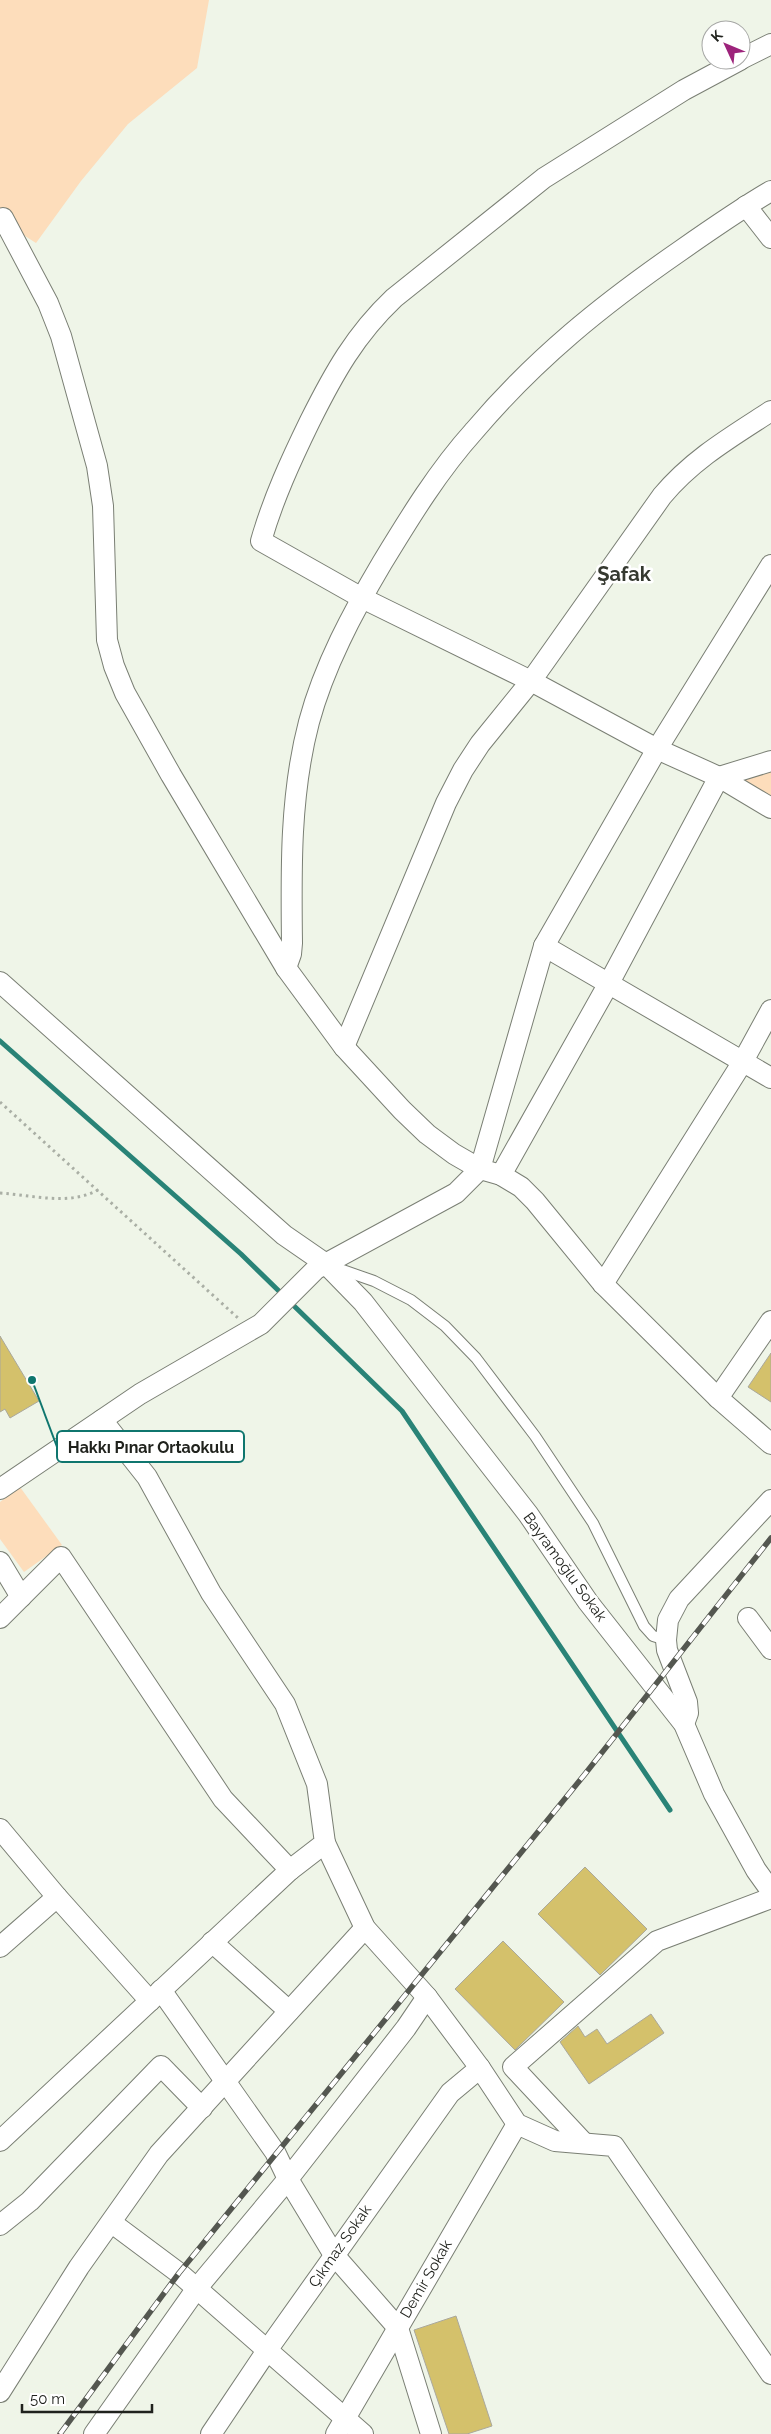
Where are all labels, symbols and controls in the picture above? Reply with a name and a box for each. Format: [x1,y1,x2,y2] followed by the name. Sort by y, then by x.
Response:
[701,20,751,70] north arrow
[708,27,726,45] text: K
[597,562,652,586] district label: Şafak
[57,1431,244,1462] callout: Hakkı Pınar Ortaokulu
[68,1438,234,1457] text: Hakkı Pınar Ortaokulu
[519,1509,611,1625] street label: Bayramoğlu Sokak
[305,2201,375,2291] street label: Çıkmaz Sokak
[396,2237,456,2321] street label: Demir Sokak
[22,2382,152,2414] scale bar
[30,2390,65,2408] text: 50 m

